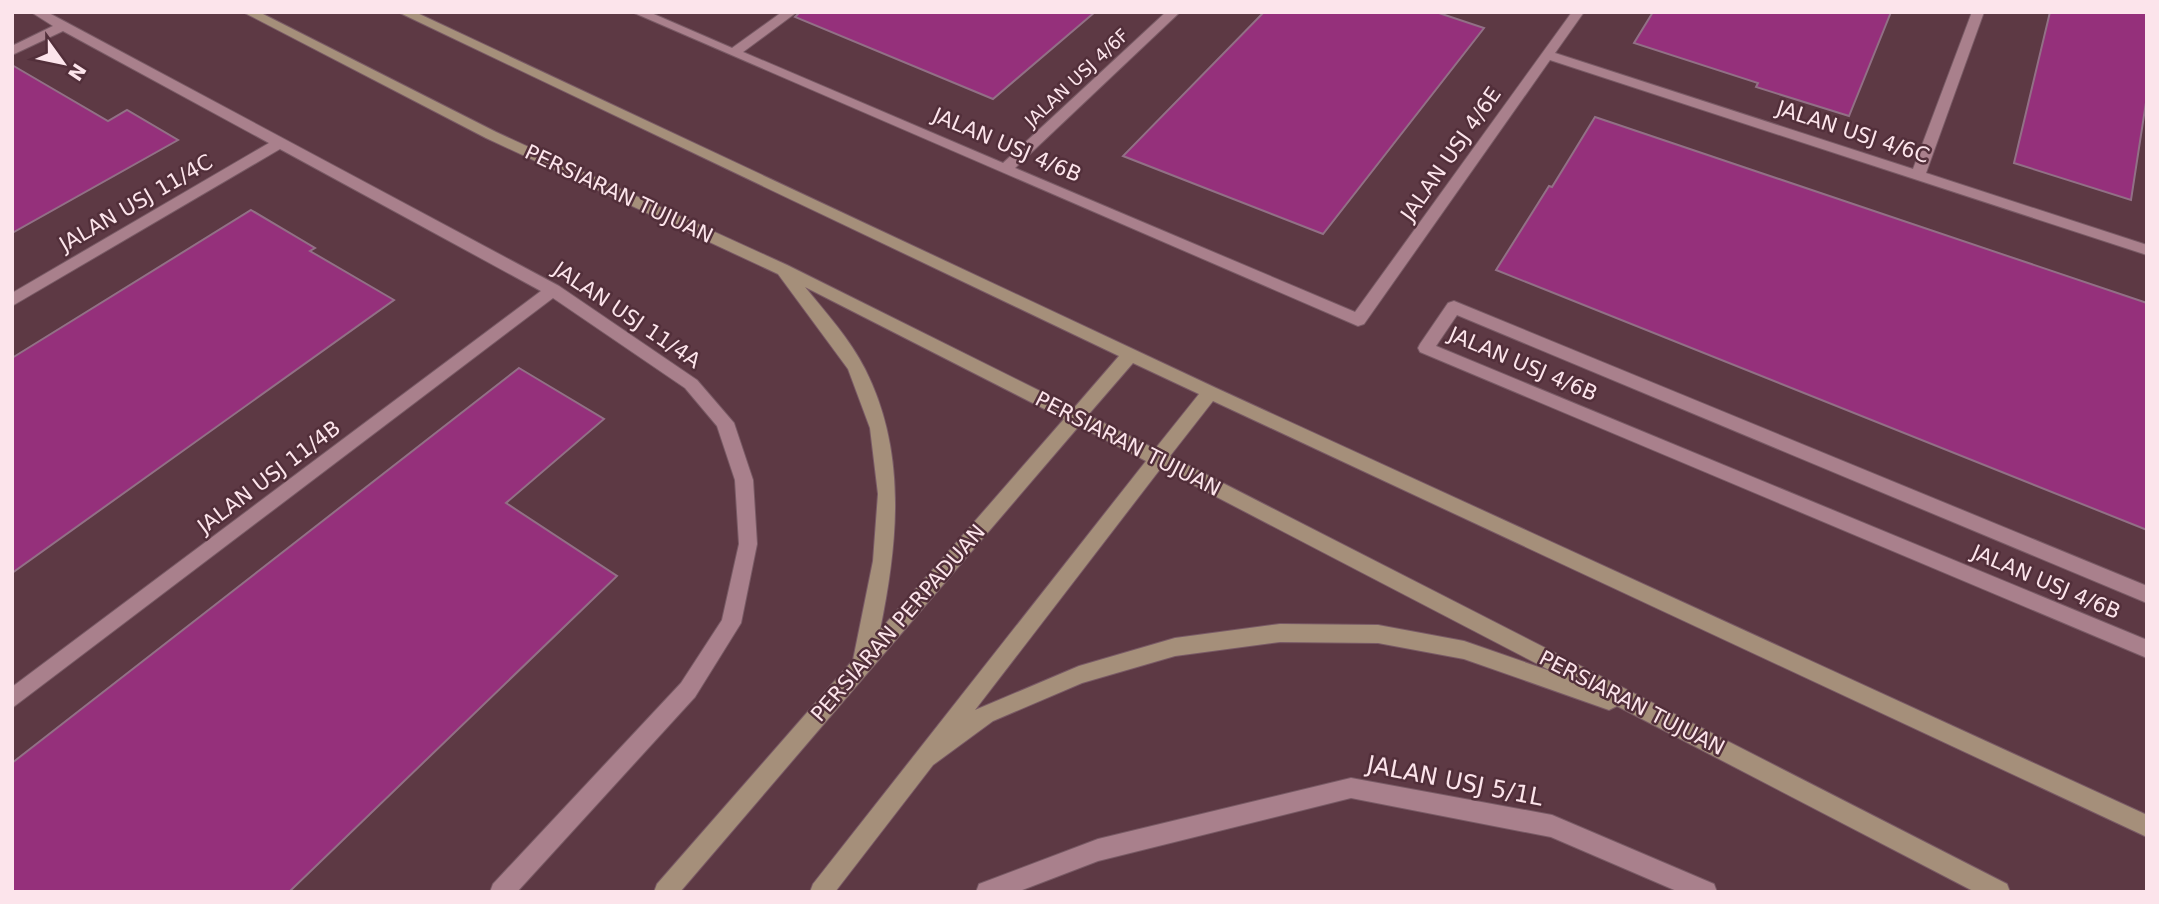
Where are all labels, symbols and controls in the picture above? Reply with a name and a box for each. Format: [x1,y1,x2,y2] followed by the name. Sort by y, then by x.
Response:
[1020,24,1133,132] street label: JALAN USJ 4/6F
[28,28,98,98] north arrow
[64,60,91,85] text: N
[1395,83,1506,227] street label: JALAN USJ 4/6E
[1772,95,1932,168] street label: JALAN USJ 4/6C
[927,102,1085,187] street label: JALAN USJ 4/6B
[521,140,717,248] street label: PERSIARAN TUJUAN
[54,149,217,258] street label: JALAN USJ 11/4C
[547,256,706,373] street label: JALAN USJ 11/4A
[1443,321,1601,406] street label: JALAN USJ 4/6B
[1031,387,1225,501] street label: PERSIARAN TUJUAN
[191,416,345,540] street label: JALAN USJ 11/4B
[806,520,990,726] street label: PERSIARAN PERPADUAN
[1966,539,2124,624] street label: JALAN USJ 4/6B
[1535,646,1729,760] street label: PERSIARAN TUJUAN
[1363,750,1546,812] street label: JALAN USJ 5/1L

